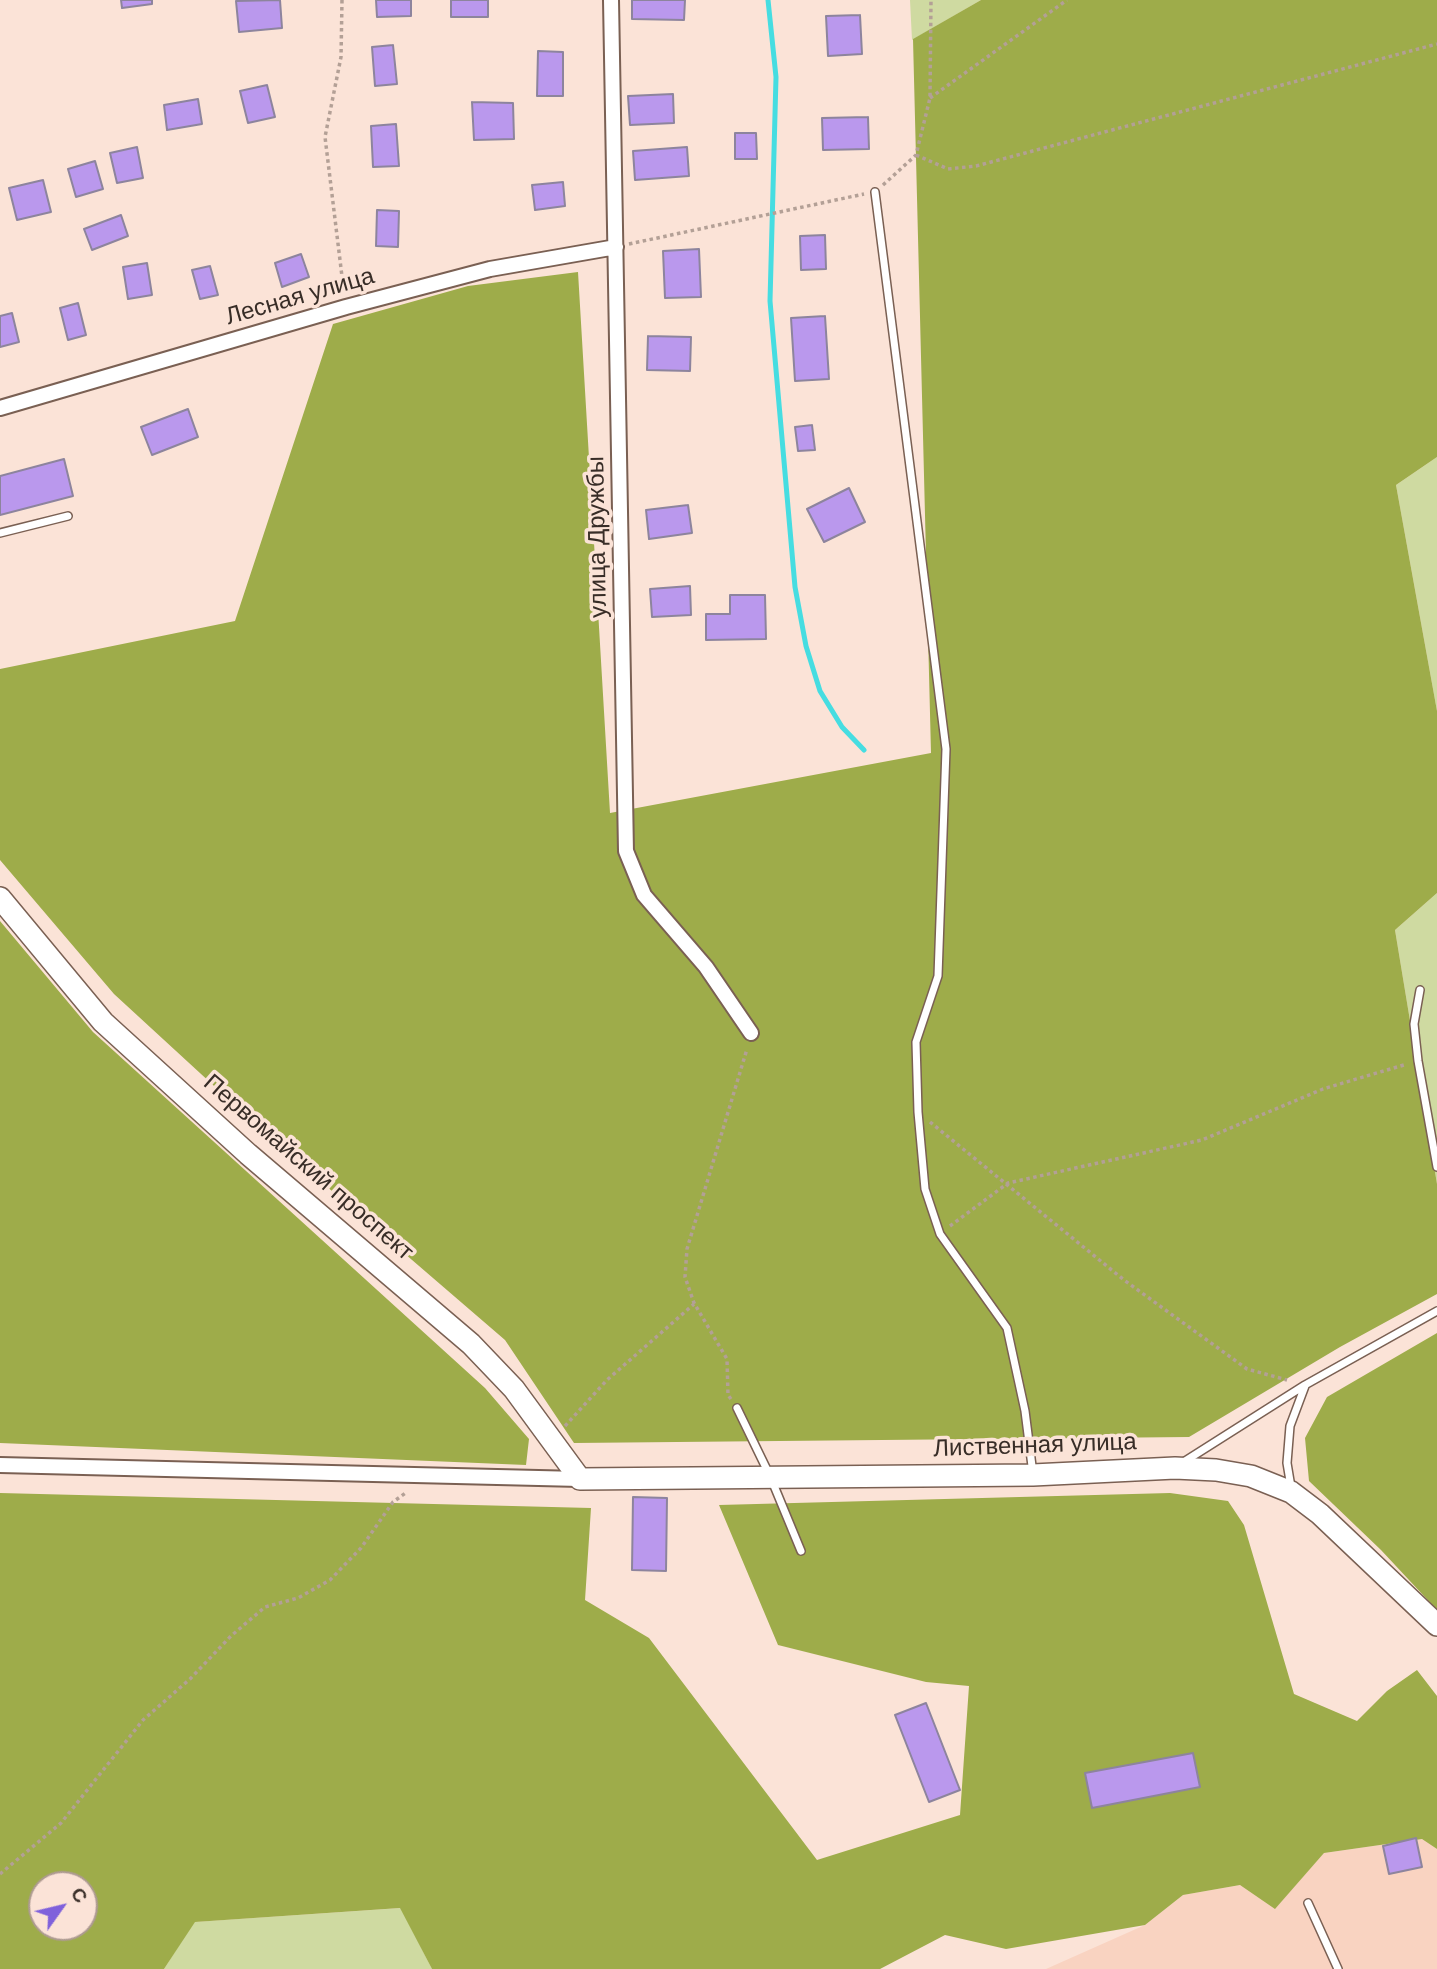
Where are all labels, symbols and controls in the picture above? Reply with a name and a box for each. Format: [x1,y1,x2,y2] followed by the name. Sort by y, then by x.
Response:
[222,262,378,332] street label: Лесная улица
[582,456,614,618] street label: улица Дружбы
[197,1069,419,1267] street label: Первомайский проспект
[933,1428,1137,1464] street label: Лиственная улица
[28,1871,98,1941] north arrow
[67,1884,92,1907] text: С

